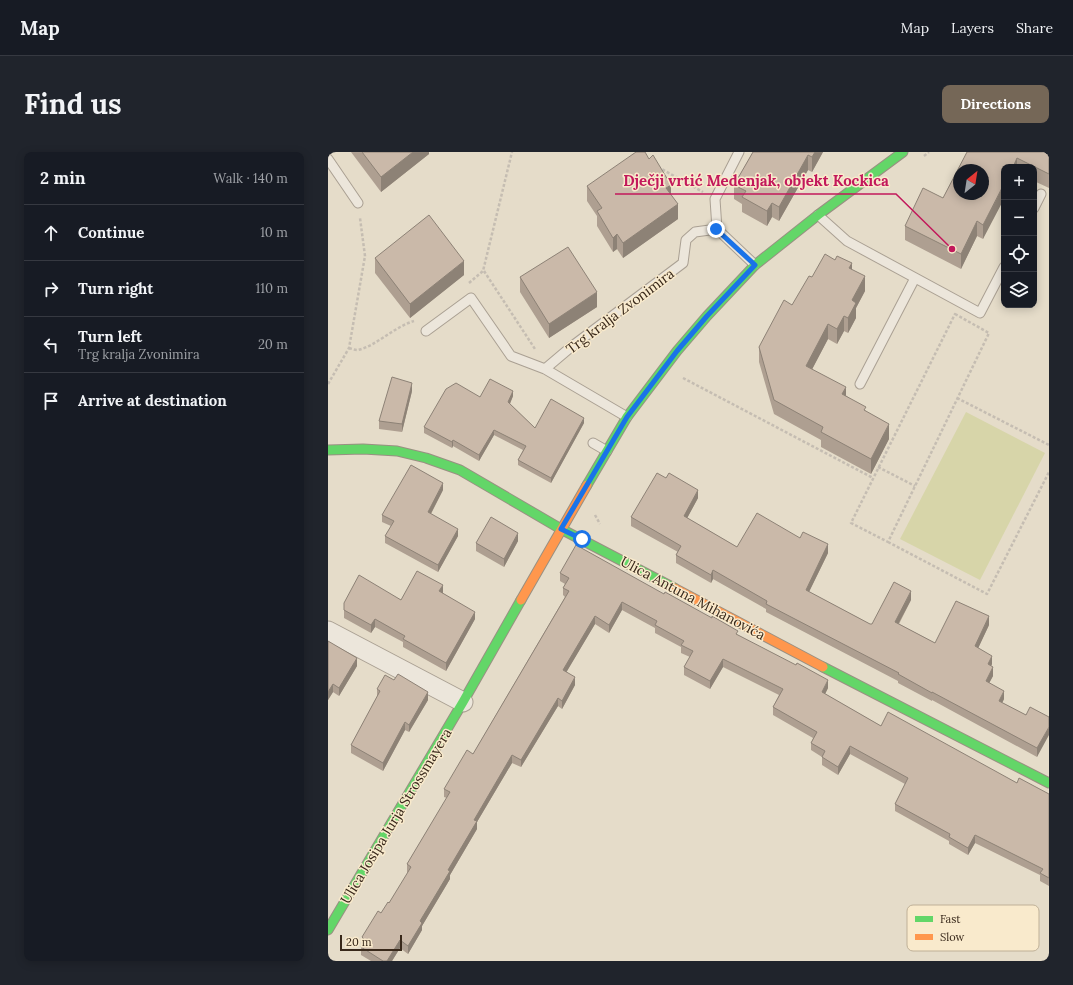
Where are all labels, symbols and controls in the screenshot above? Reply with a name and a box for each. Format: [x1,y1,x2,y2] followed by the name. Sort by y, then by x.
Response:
[20,16,60,40] text: Map
[901,19,929,37] text: Map
[951,19,994,37] text: Layers
[1016,19,1053,37] text: Share
[942,85,1049,123] button: Directions
[24,86,122,122] text: Find us
[953,164,989,200] north arrow
[1001,164,1037,308] map controls
[1001,164,1037,200] button: +
[40,167,86,189] text: 2 min
[615,167,896,194] callout: Dječji vrtić Medenjak, objekt Kockica
[213,170,288,187] text: Walk · 140 m
[623,171,889,190] text: Dječji vrtić Medenjak, objekt Kockica
[1001,200,1037,236] button: −
[707,220,725,238] route end
[40,222,62,244] icon: ahead
[78,223,144,242] text: Continue
[260,224,288,241] text: 10 m
[1001,236,1037,272] button: locate
[562,264,678,358] street label: Trg kralja Zvonimira
[1001,272,1037,308] button: layers
[40,278,62,300] icon: right
[78,279,154,298] text: Turn right
[255,280,288,297] text: 110 m
[78,327,142,346] text: Turn left
[40,334,62,356] icon: left
[258,336,288,353] text: 20 m
[78,346,200,363] text: Trg kralja Zvonimira
[40,390,62,412] icon: arrive
[78,391,227,410] text: Arrive at destination
[573,530,591,548] route start
[617,552,769,644] street label: Ulica Antuna Mihanovića
[336,725,456,907] street label: Ulica Josipa Jurja Strossmayera
[907,905,1039,951] legend
[940,912,961,926] text: Fast
[940,930,965,944] text: Slow
[340,933,402,952] scale bar
[346,935,371,949] text: 20 m

